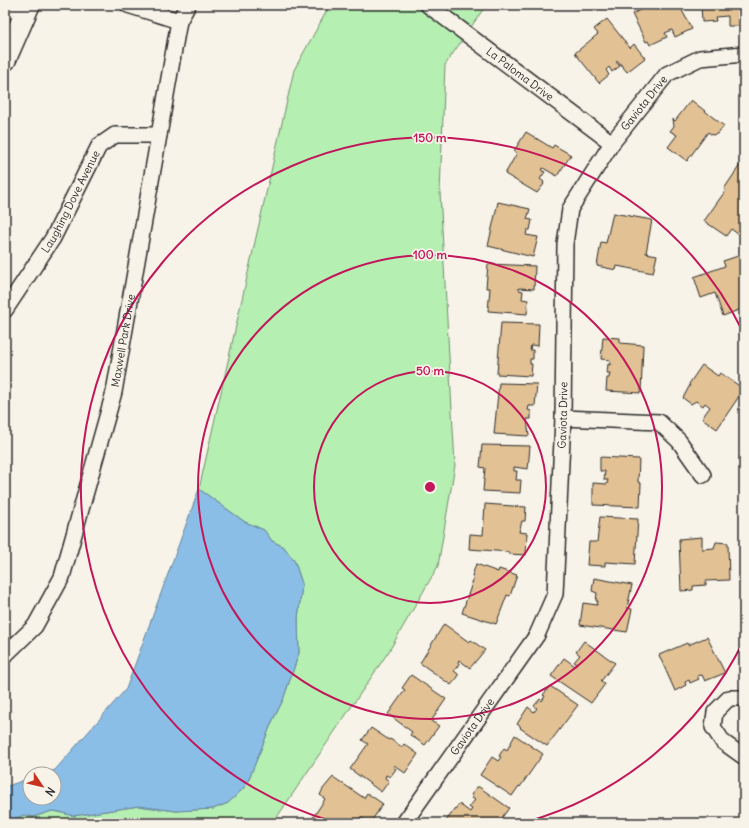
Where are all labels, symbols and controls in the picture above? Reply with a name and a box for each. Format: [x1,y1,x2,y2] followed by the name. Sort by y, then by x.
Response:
[484,44,557,104] street label: La Paloma Drive
[618,72,670,133] street label: Gaviota Drive
[414,130,447,145] text: 150 m
[38,148,103,255] street label: Laughing Dove Avenue
[413,247,447,262] text: 100 m
[108,293,138,388] street label: Maxwell Park Drive
[416,363,445,378] text: 50 m
[555,382,570,449] street label: Gaviota Drive
[423,480,437,494] centre of rings
[447,695,497,758] street label: Gaviota Drive
[22,766,62,806] north arrow
[42,785,58,799] text: N

